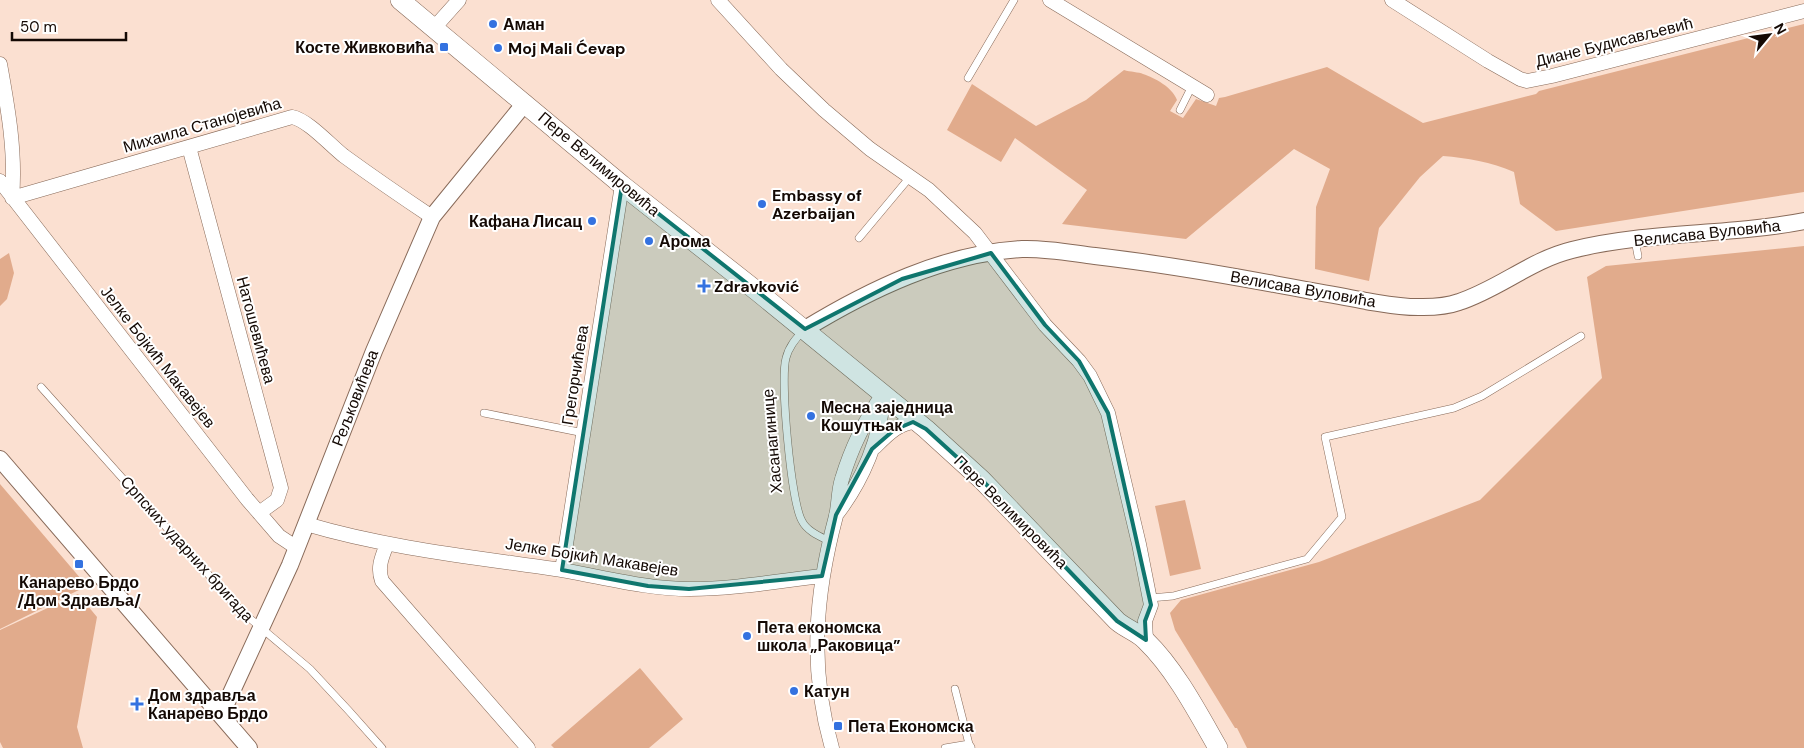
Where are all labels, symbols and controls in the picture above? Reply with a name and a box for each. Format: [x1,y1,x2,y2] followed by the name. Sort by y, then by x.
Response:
[12,10,126,42] scale bar
[1744,10,1794,60] north arrow
[1533,12,1695,72] street label: Диане Будисављевић
[503,14,545,35] place label: Аман
[20,17,57,37] text: 50 m
[487,18,499,30] marker: Аман
[1770,20,1791,38] text: N
[295,37,434,58] place label: Косте Живковића
[508,38,626,59] place label: Moj Mali Ćevap
[438,41,450,53] marker: Косте Живковића
[492,42,504,54] marker: Moj Mali Ćevap
[121,92,284,158] street label: Михаила Станојевића
[534,107,664,221] street label: Пере Велимировића
[772,185,862,224] place label: Embassy of Azerbaijan
[756,198,768,210] marker: Embassy of Azerbaijan
[469,211,582,232] place label: Кафана Лисац
[586,215,598,227] marker: Кафана Лисац
[1633,215,1782,251] street label: Велисава Вуловића
[659,231,711,252] place label: Арома
[643,235,655,247] marker: Арома
[1229,266,1378,312] street label: Велисава Вуловића
[232,274,280,386] street label: Натошевићева
[714,276,800,297] place label: Zdravković
[698,280,710,292] marker: Zdravković
[96,282,220,432] street label: Јелке Бојкић Макавејев
[557,323,593,426] street label: Грегорчићева
[327,347,383,449] street label: Рељковићева
[757,388,787,494] street label: Хасанагинице
[821,397,953,436] place label: Месна заједница Кошутњак
[805,410,817,422] marker: Месна заједница Кошутњак
[950,451,1072,573] street label: Пере Велимировића
[116,472,258,627] street label: Српских ударних бригада
[504,533,680,581] street label: Јелке Бојкић Макавејев
[73,558,85,570] marker: Канарево Брдо /Дом Здравља/
[17,572,141,611] place label: Канарево Брдо /Дом Здравља/
[757,617,900,656] place label: Пета економска школа „Раковица”
[741,630,753,642] marker: Пета економска школа „Раковица”
[804,681,850,702] place label: Катун
[148,685,268,724] place label: Дом здравља Канарево Брдо
[788,685,800,697] marker: Катун
[130,697,144,711] marker: Дом здравља Канарево Брдо
[848,716,974,737] place label: Пета Економска
[832,720,844,732] marker: Пета Економска

